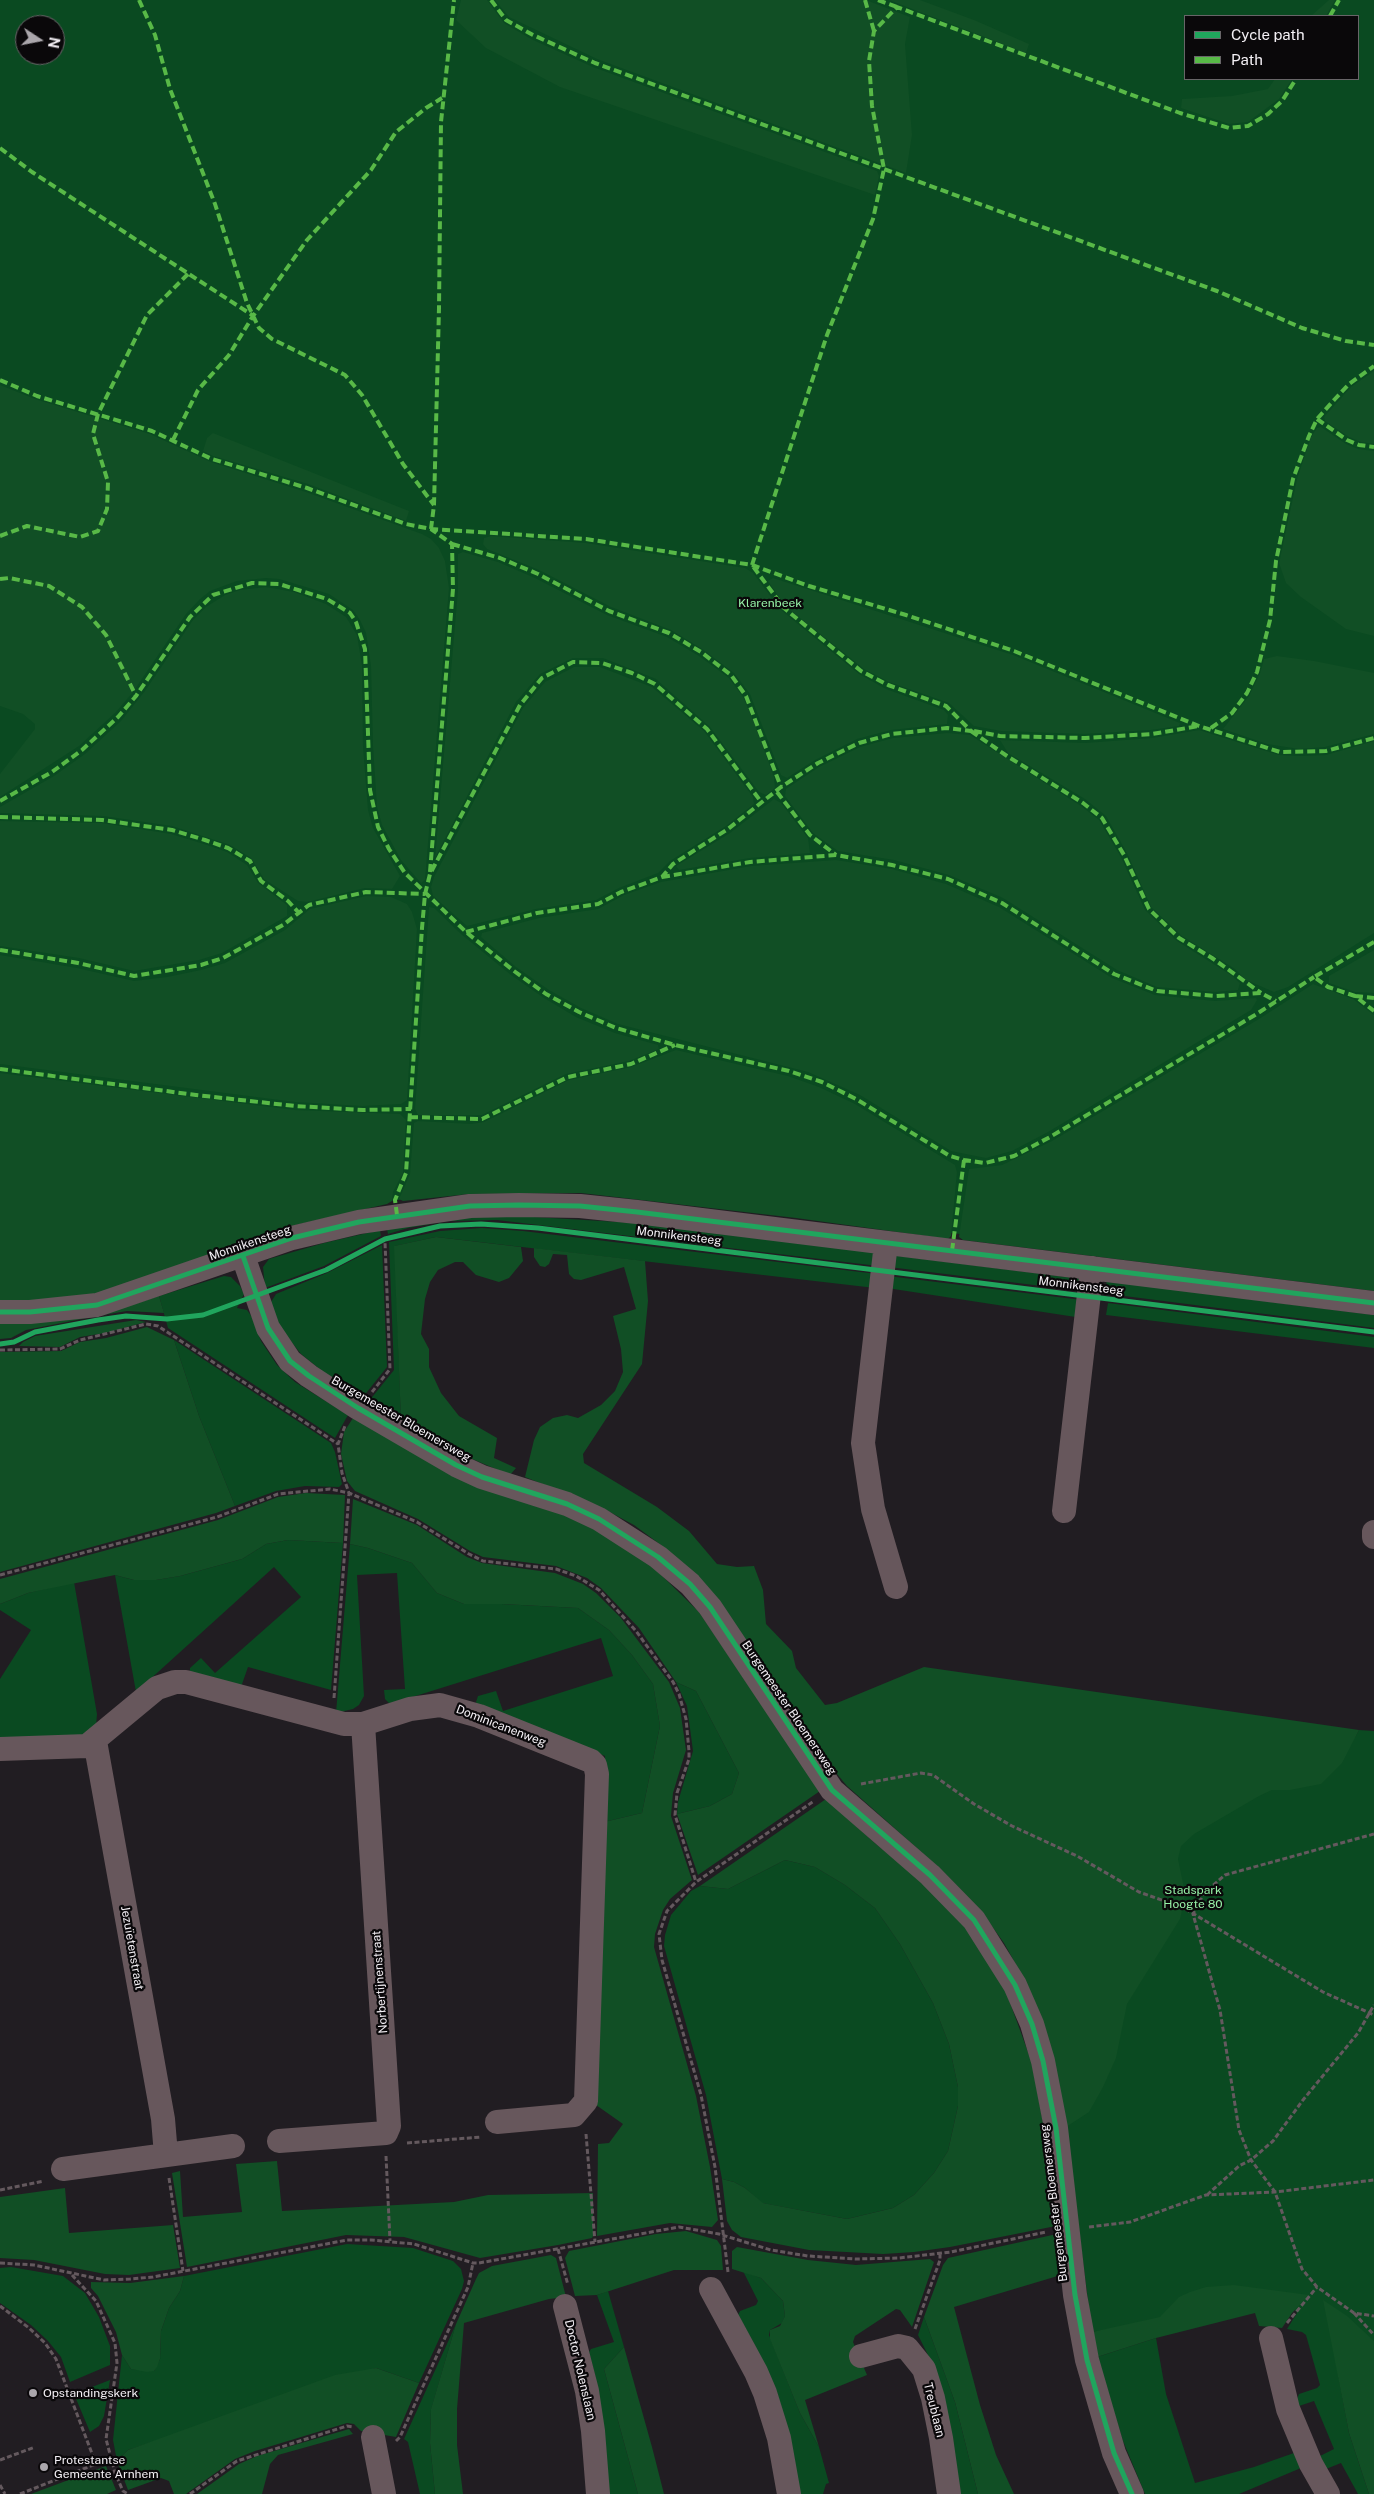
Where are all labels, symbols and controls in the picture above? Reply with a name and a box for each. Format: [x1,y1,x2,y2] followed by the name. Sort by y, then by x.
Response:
[15,15,65,65] north arrow
[1184,15,1359,80] legend
[1231,26,1305,43] text: Cycle path
[45,36,63,50] text: N
[1231,51,1263,68] text: Path
[738,596,802,610] park label: Klarenbeek
[207,1222,293,1264] street label: Monnikensteeg
[636,1224,722,1248] street label: Monnikensteeg
[1038,1274,1124,1298] street label: Monnikensteeg
[329,1373,473,1465] street label: Burgemeester Bloemersweg
[739,1638,839,1778] street label: Burgemeester Bloemersweg
[454,1702,548,1750] street label: Dominicanenweg
[1163,1883,1223,1911] park label: Stadspark Hoogte 80
[118,1905,146,1991] street label: Jezuïetenstraat
[369,1930,391,2034] street label: Norbertijnenstraat
[1037,2123,1071,2283] street label: Burgemeester Bloemersweg
[561,2318,599,2422] street label: Doctor Nolenslaan
[920,2381,948,2439] street label: Treublaan
[43,2386,138,2400] place label: Opstandingskerk
[27,2387,39,2399] marker: Opstandingskerk
[54,2453,159,2481] place label: Protestantse Gemeente Arnhem
[38,2461,50,2473] marker: Protestantse Gemeente Arnhem

